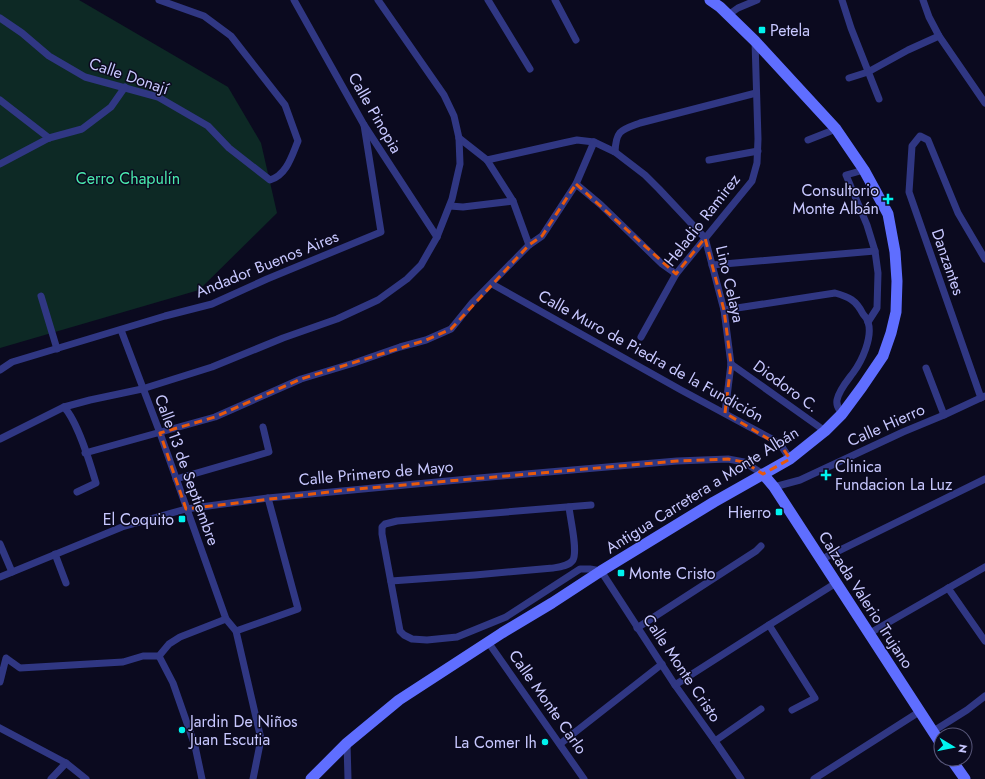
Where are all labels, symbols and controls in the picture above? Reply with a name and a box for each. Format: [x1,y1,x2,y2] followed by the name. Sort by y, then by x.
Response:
[770,19,810,42] place label: Petela
[757,25,767,35] marker: Petela
[86,52,173,101] street label: Calle Donají
[343,68,407,158] street label: Calle Pinopia
[76,167,180,190] park label: Cerro Chapulín
[659,168,746,271] street label: Heladio Ramirez
[793,179,879,220] place label: Consultorio Monte Albán
[882,193,894,205] marker: Consultorio Monte Albán
[192,225,342,303] street label: Andador Buenos Aires
[926,226,970,298] street label: Danzantes
[710,243,750,325] street label: Lino Celaya
[534,284,768,428] street label: Calle Muro de Piedra de la Fundición
[749,354,823,418] street label: Diodoro C.
[149,391,225,549] street label: Calle 13 de Septiembre
[844,398,929,452] street label: Calle Hierro
[601,421,803,559] street label: Antigua Carretera a Monte Albán
[298,455,454,491] street label: Calle Primero de Mayo
[835,455,953,496] place label: Clinica Fundacion La Luz
[820,469,832,481] marker: Clinica Fundacion La Luz
[728,501,771,524] place label: Hierro
[774,507,784,517] marker: Hierro
[103,508,174,531] place label: El Coquito
[177,514,187,524] marker: El Coquito
[813,527,919,673] street label: Calzada Valerio Trujano
[629,562,716,585] place label: Monte Cristo
[616,568,626,578] marker: Monte Cristo
[637,609,727,727] street label: Calle Monte Cristo
[503,645,593,759] street label: Calle Monte Carlo
[188,710,298,751] place label: Jardin De Niños Juan Escutia
[177,725,187,735] marker: Jardin De Niños Juan Escutia
[933,727,973,767] north arrow
[454,731,537,754] place label: La Comer Ih
[540,737,550,747] marker: La Comer Ih
[954,743,971,754] text: N

